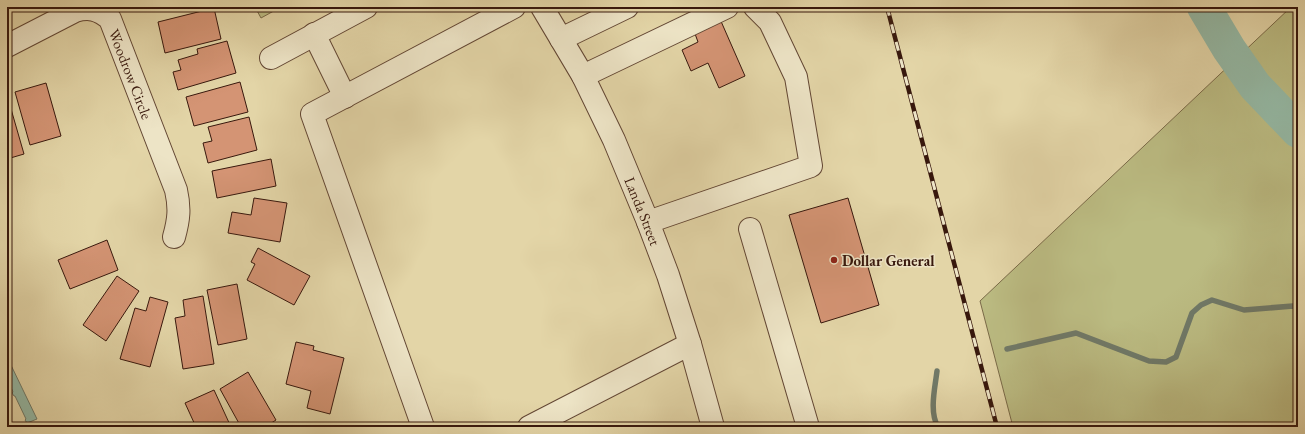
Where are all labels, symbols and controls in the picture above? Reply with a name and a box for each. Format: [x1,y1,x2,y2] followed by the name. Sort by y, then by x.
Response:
[105,26,157,122] street label: Woodrow Circle
[621,174,665,248] street label: Landa Street
[842,251,935,270] place label: Dollar General
[829,255,839,265] marker: Dollar General

